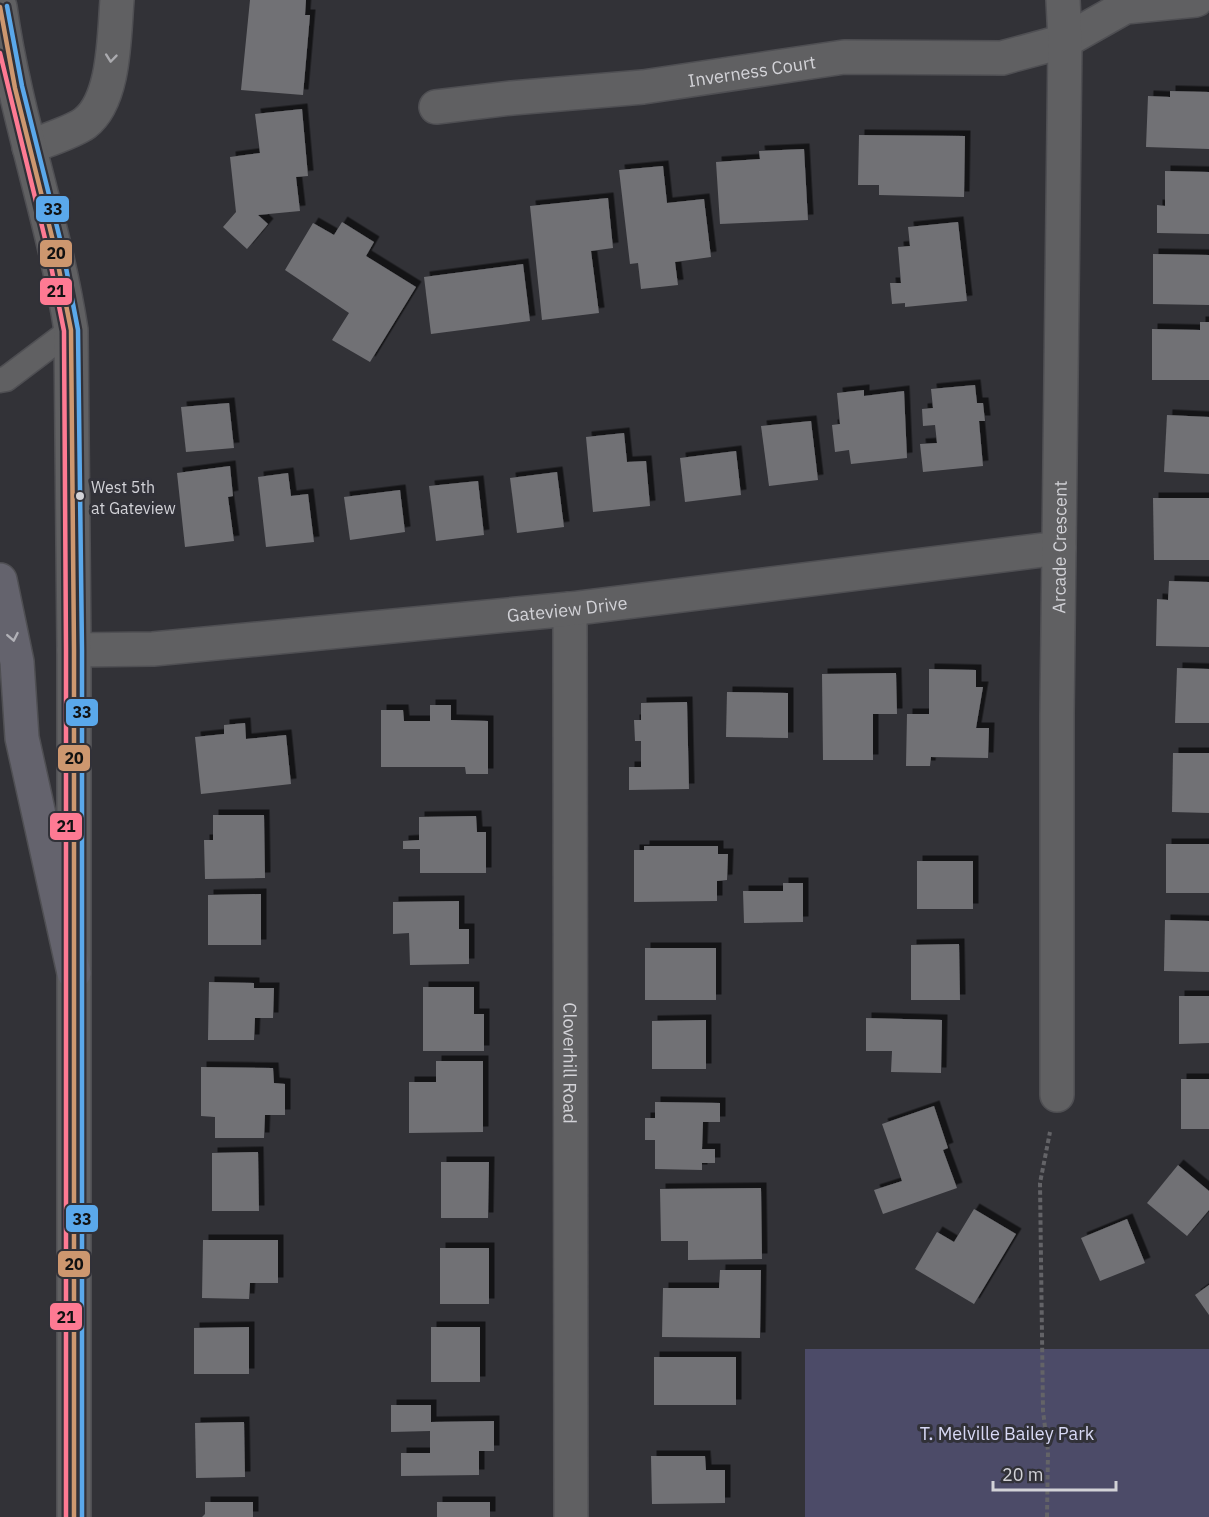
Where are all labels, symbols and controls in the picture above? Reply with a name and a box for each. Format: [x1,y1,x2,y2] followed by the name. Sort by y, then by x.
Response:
[686,50,817,92] street label: Inverness Court
[105,54,118,63] one-way arrow
[35,195,70,223] line badge: 33
[43,199,63,219] text: 33
[39,239,73,268] line badge: 20
[46,243,66,263] text: 20
[39,277,73,306] line badge: 21
[46,281,66,301] text: 21
[91,477,176,518] place label: West 5th at Gateview
[1047,480,1071,614] street label: Arcade Crescent
[74,490,86,502] marker: West 5th at Gateview
[506,590,629,627] street label: Gateview Drive
[6,632,18,641] one-way arrow
[65,698,99,727] line badge: 33
[72,702,92,722] text: 33
[57,744,91,772] line badge: 20
[64,748,84,768] text: 20
[49,812,83,841] line badge: 21
[56,816,76,836] text: 21
[559,1002,582,1124] street label: Cloverhill Road
[65,1204,99,1233] line badge: 33
[72,1209,92,1229] text: 33
[57,1250,91,1278] line badge: 20
[64,1254,84,1274] text: 20
[49,1302,83,1331] line badge: 21
[56,1307,76,1327] text: 21
[920,1422,1095,1445] park label: T. Melville Bailey Park
[993,1454,1116,1492] scale bar
[1002,1463,1044,1486] text: 20 m

